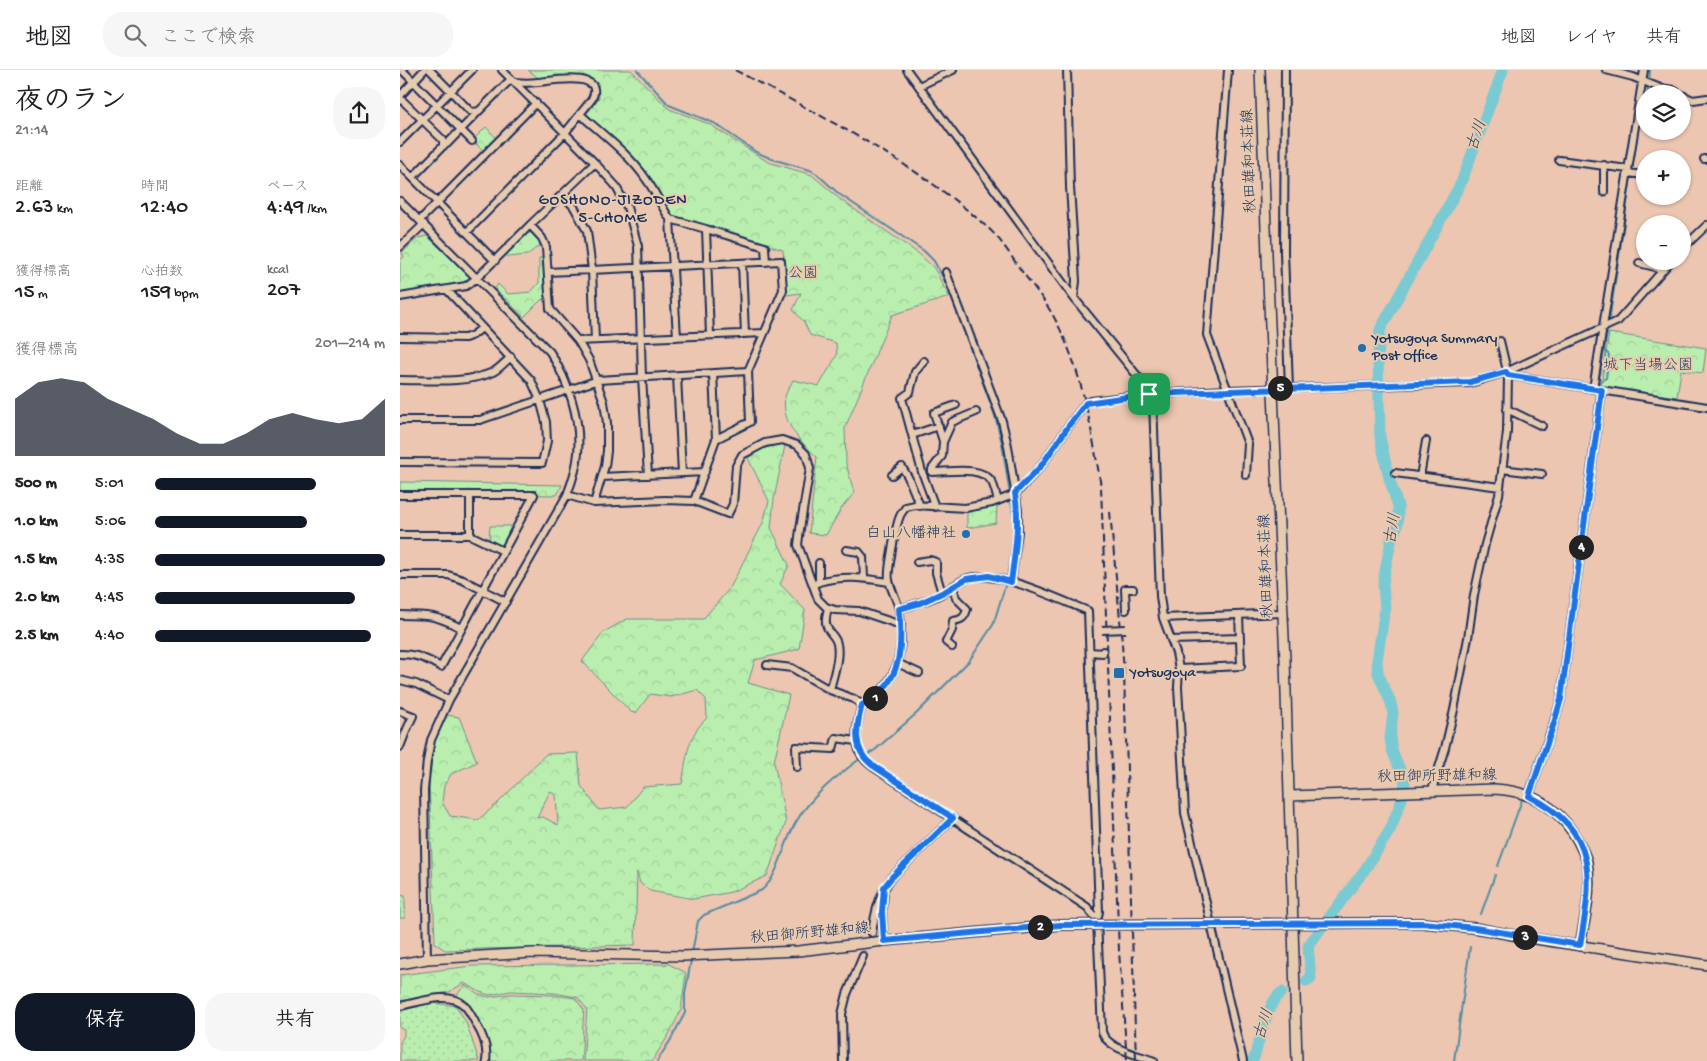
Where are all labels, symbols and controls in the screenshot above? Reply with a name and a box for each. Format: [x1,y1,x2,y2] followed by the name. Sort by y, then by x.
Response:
[103,12,453,57] search box
[121,21,149,49] icon: search
[25,25,73,54] text: 地図
[161,27,256,50] text: ここで検索
[1501,28,1537,49] text: 地図
[1565,28,1618,49] text: レイヤ
[1646,28,1682,49] text: 共有
[1636,85,1691,270] map controls
[1636,85,1691,140] button: layers
[15,86,127,119] text: 夜のラン
[333,87,385,139] button: share
[1238,108,1261,214] street label: 秋田雄和本荘線
[1463,117,1492,154] water label: 古川
[15,122,48,141] text: 21:14
[1636,150,1691,205] button: +
[15,179,43,196] text: 距離
[141,179,169,196] text: 時間
[267,179,308,196] text: ペース
[538,192,688,229] district label: GOSHONO-JIZODEN 5-CHOME
[15,196,53,221] text: 2.63
[141,196,188,221] text: 12:40
[267,196,304,221] text: 4:49
[53,201,73,218] text: km
[304,201,327,218] text: /km
[1636,215,1691,270] button: −
[267,262,289,279] text: kcal
[15,264,71,281] text: 獲得標高
[141,264,183,281] text: 心拍数
[788,265,818,283] park label: 公園
[267,279,300,304] text: 207
[15,281,35,306] text: 15
[141,281,171,306] text: 159
[35,286,48,303] text: m
[171,286,199,303] text: bpm
[1370,330,1498,365] place label: Yotsugoya Summary Post Office
[315,335,385,354] text: 201–214 m
[15,342,79,361] text: 獲得標高
[1356,342,1368,354] marker: Yotsugoya Summary Post Office
[1603,357,1693,375] park label: 城下当場公園
[1128,373,1170,415] pin
[1268,376,1292,400] pin: 5
[1135,380,1163,408] icon: arrive
[1277,380,1284,397] text: 5
[15,475,57,494] text: 500 m
[95,475,124,494] text: 5:01
[1381,511,1406,546] water label: 古川
[15,513,58,532] text: 1.0 km
[95,513,126,532] text: 5:06
[1255,513,1278,619] street label: 秋田雄和本荘線
[866,524,956,543] place label: 白山八幡神社
[960,528,972,540] marker: 白山八幡神社
[1568,534,1594,560] pin: 4
[1578,539,1585,556] text: 4
[15,551,57,570] text: 1.5 km
[95,551,124,570] text: 4:35
[15,589,59,608] text: 2.0 km
[95,589,124,608] text: 4:45
[15,627,59,646] text: 2.5 km
[95,627,124,646] text: 4:40
[1128,664,1196,682] place label: Yotsugoya
[1112,666,1126,680] marker: Yotsugoya
[862,686,888,710] pin: 1
[873,690,878,707] text: 1
[1377,766,1497,787] street label: 秋田御所野雄和線
[1028,914,1052,940] pin: 2
[749,919,871,948] street label: 秋田御所野雄和線
[1037,919,1044,936] text: 2
[1512,924,1538,950] pin: 3
[1522,929,1529,946] text: 3
[15,993,195,1051] button: 保存
[205,993,385,1051] button: 共有
[1250,1006,1279,1043] water label: 古川

